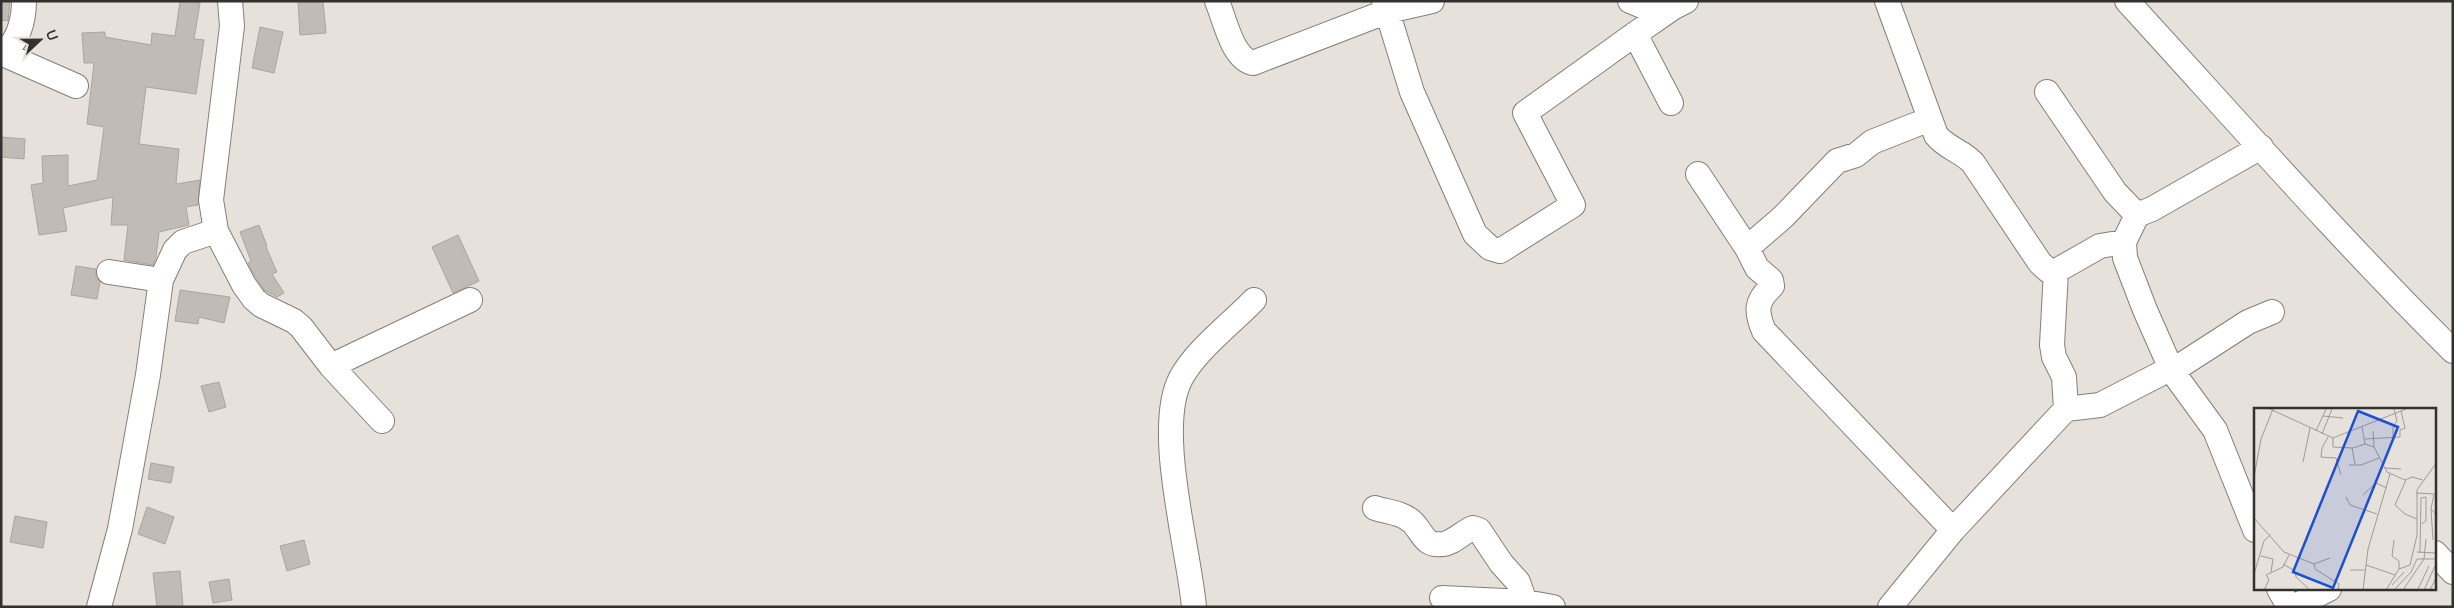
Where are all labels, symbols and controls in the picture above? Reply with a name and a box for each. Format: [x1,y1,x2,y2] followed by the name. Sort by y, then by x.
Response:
[15,15,65,65] north arrow
[41,27,62,44] text: U
[2254,408,2436,590] inset map

